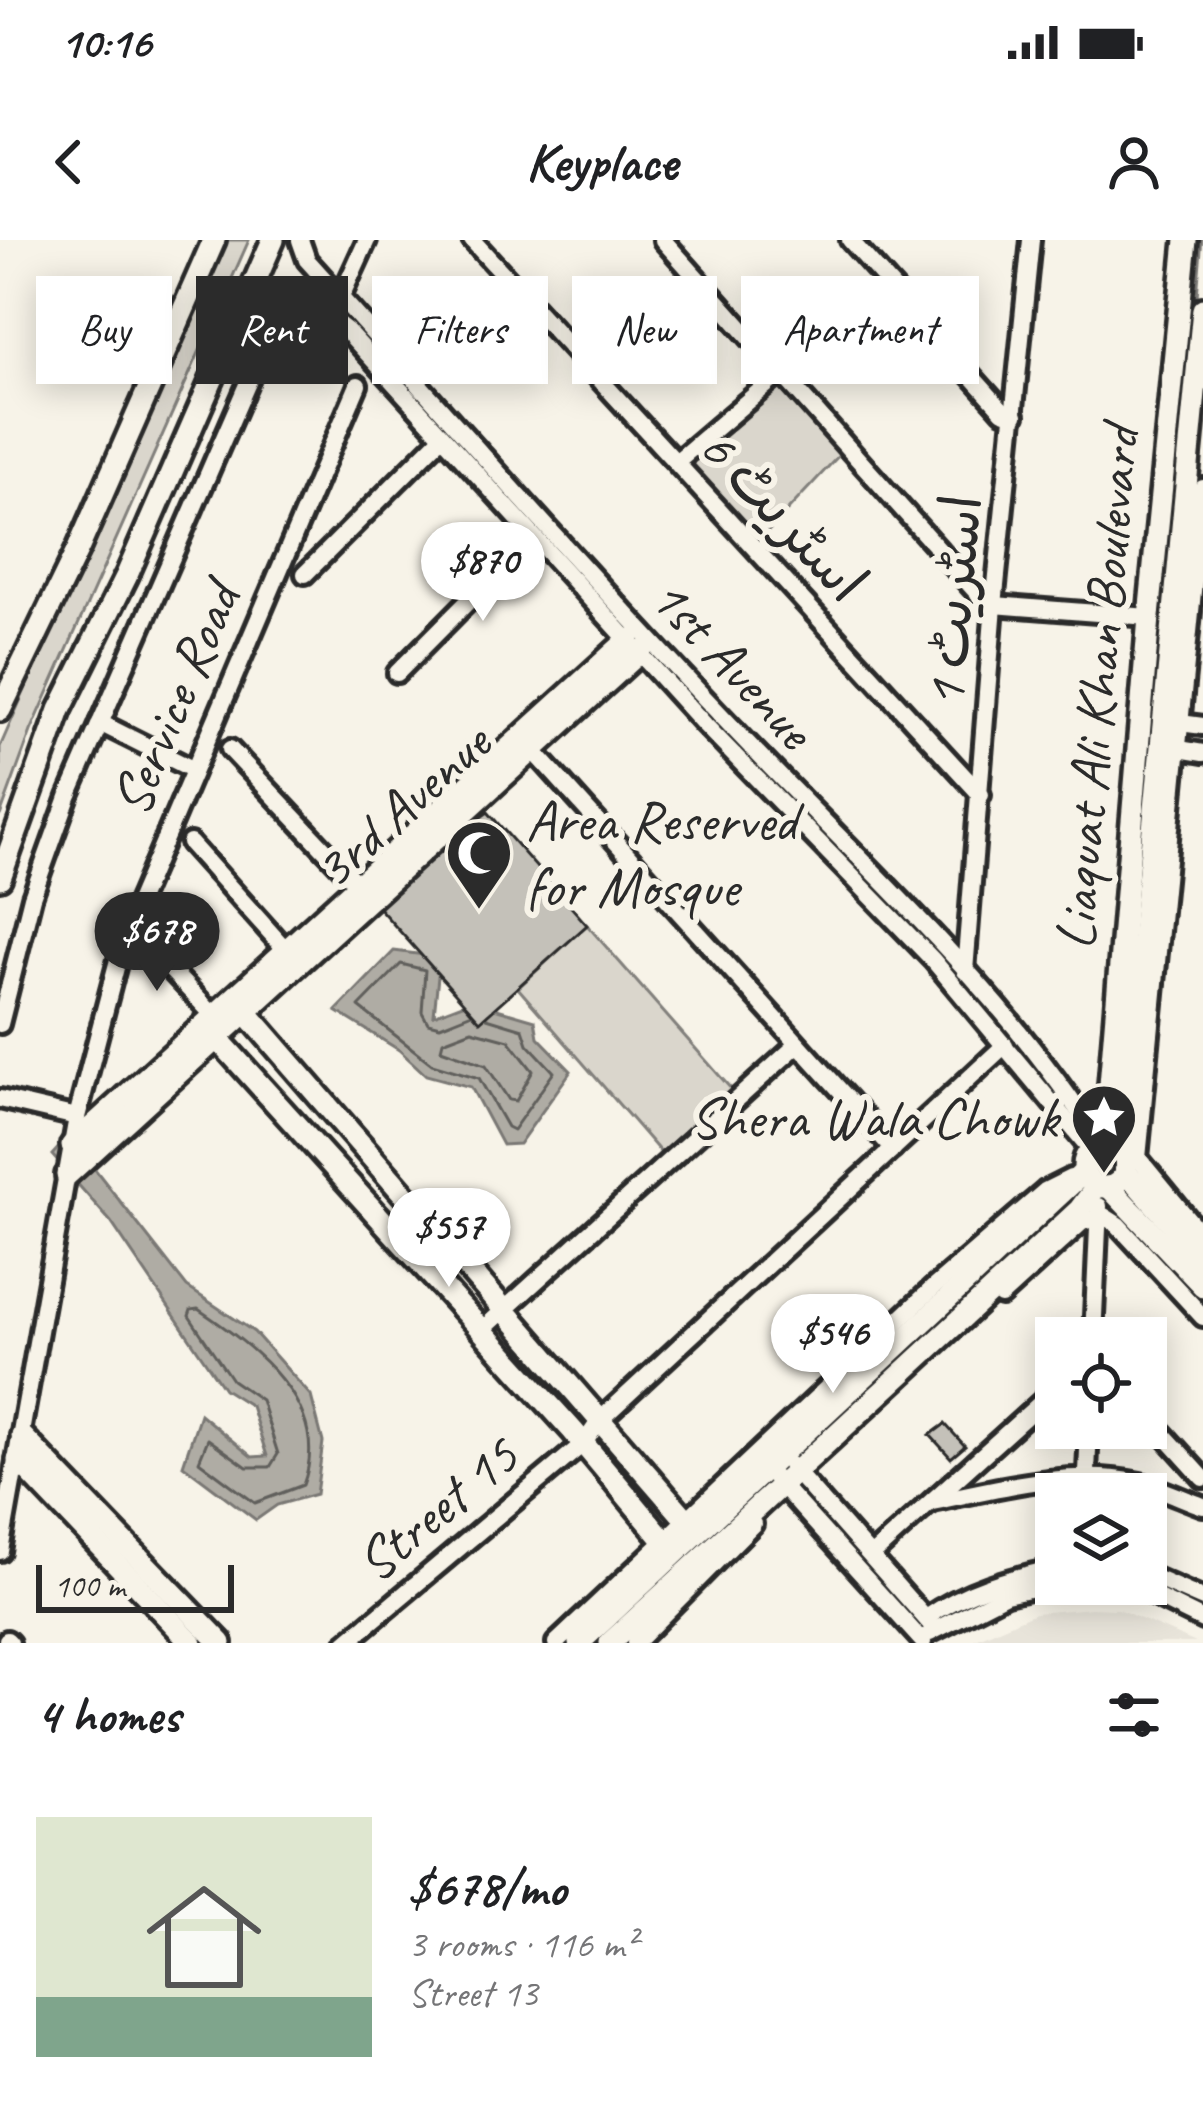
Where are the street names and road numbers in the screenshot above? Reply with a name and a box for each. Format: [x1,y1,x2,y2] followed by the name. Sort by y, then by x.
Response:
[684,412,882,617] street label: اسٹریٹ 6
[1038,416,1156,952] street label: Liaquat Ali Khan Boulevard
[908,492,998,710] street label: اسٹریٹ 1
[635,562,832,766] street label: 1st Avenue
[94,565,259,826] street label: Service Road
[298,705,508,904] street label: 3rd Avenue
[341,1419,534,1597] street label: Street 15

